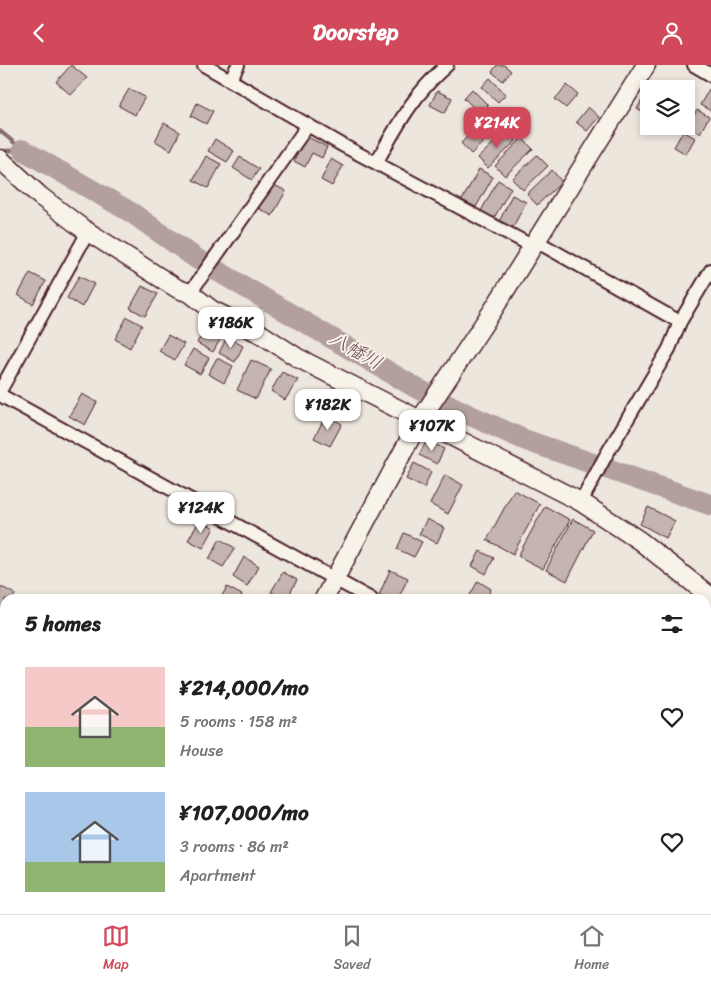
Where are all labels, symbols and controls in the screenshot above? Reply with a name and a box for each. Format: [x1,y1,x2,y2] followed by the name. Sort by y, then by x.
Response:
[313,13,398,52] text: Doorstep
[25,19,53,47] icon: back
[658,19,686,47] icon: person
[640,80,695,135] map controls
[640,80,695,135] button: layers
[462,107,532,149] pin: ¥214K
[475,108,519,137] text: ¥214K
[196,307,266,349] pin: ¥186K
[209,308,253,337] text: ¥186K
[323,321,389,379] water label: 八幡川
[293,389,363,431] pin: ¥182K
[306,390,350,419] text: ¥182K
[397,409,467,452] pin: ¥107K
[410,411,454,440] text: ¥107K
[166,491,236,534] pin: ¥124K
[179,493,223,522] text: ¥124K
[25,605,101,643] text: 5 homes
[658,610,686,638] icon: filters
[180,669,309,707] text: ¥214,000/mo
[65,687,125,747] icon: home
[658,703,686,731] icon: heart
[180,707,297,736] text: 5 rooms · 158 m²
[180,736,223,765] text: House
[180,794,309,832] text: ¥107,000/mo
[65,812,125,872] icon: home
[658,828,686,856] icon: heart
[180,832,289,861] text: 3 rooms · 86 m²
[180,861,256,890] text: Apartment
[102,922,130,977] tab: Map
[334,922,370,977] tab: Saved
[574,922,609,977] tab: Home

